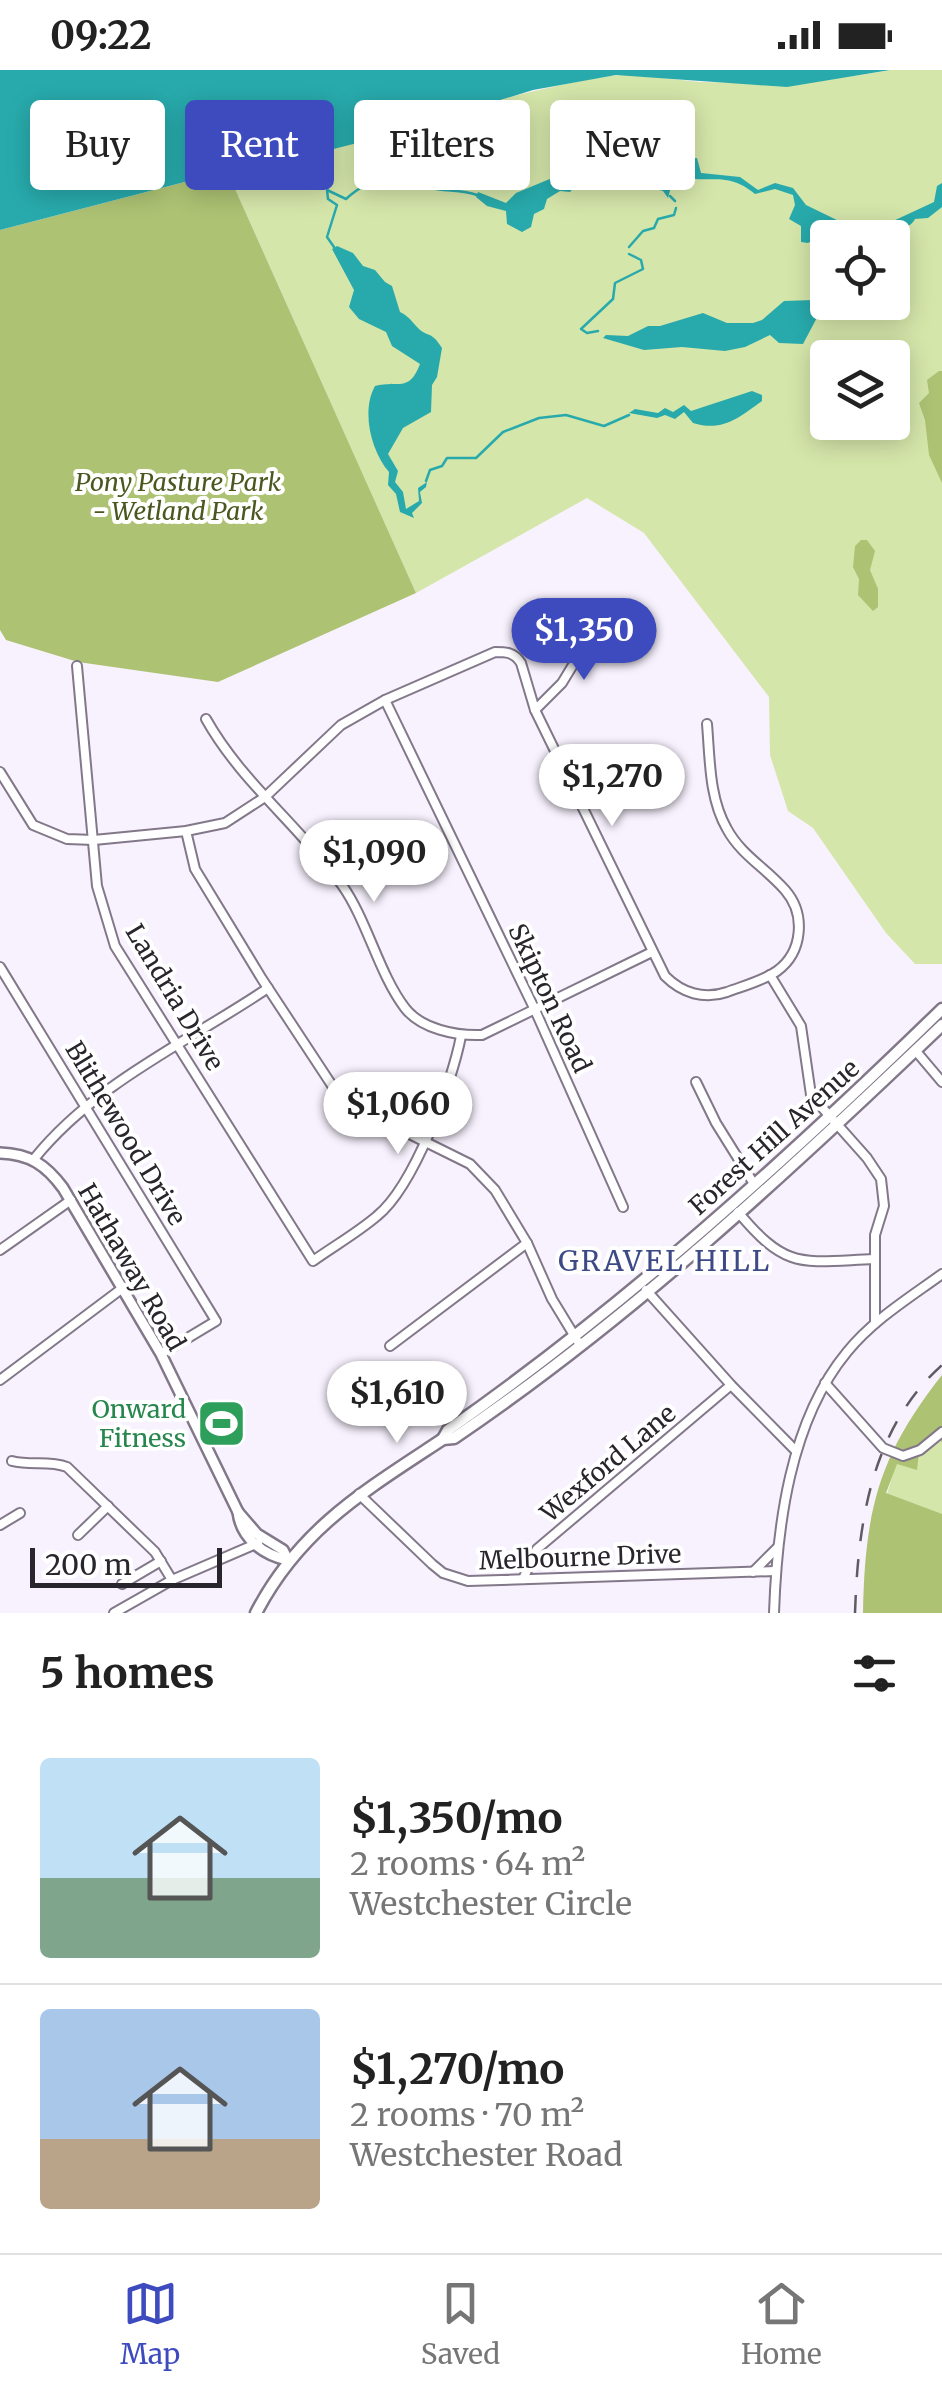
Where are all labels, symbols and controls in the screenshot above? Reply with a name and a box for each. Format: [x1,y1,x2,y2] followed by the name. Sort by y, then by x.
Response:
[50,12,152,59] text: 09:22
[30,100,165,190] chip: Buy
[185,100,334,190] chip: Rent
[354,100,530,190] chip: Filters
[550,100,695,190] chip: New
[810,220,910,440] map controls
[810,220,910,320] button: locate
[810,340,910,440] button: layers
[75,466,281,527] park label: Pony Pasture Park - Wetland Park
[503,598,665,683] pin: $1,350
[534,610,634,650] text: $1,350
[531,744,693,829] pin: $1,270
[561,756,663,796] text: $1,270
[293,820,455,905] pin: $1,090
[321,832,427,872] text: $1,090
[119,918,231,1076] street label: Landria Drive
[502,918,598,1078] street label: Skipton Road
[59,1035,193,1231] street label: Blithewood Drive
[682,1052,866,1222] street label: Forest Hill Avenue
[317,1072,479,1157] pin: $1,060
[345,1084,451,1124] text: $1,060
[71,1178,193,1356] street label: Hathaway Road
[558,1243,772,1279] district label: GRAVEL HILL
[316,1361,478,1446] pin: $1,610
[349,1373,445,1413] text: $1,610
[92,1393,186,1454] place label: Onward Fitness
[195,1397,247,1449] sports icon: Onward Fitness
[533,1397,682,1529] street label: Wexford Lane
[478,1537,682,1577] street label: Melbourne Drive
[30,1543,222,1588] scale bar
[45,1547,132,1583] text: 200 m
[847,1646,902,1701] icon: filters
[40,1647,214,1699] text: 5 homes
[350,1792,563,1844] text: $1,350/mo
[120,1798,240,1918] icon: home
[350,1844,585,1884] text: 2 rooms · 64 m²
[350,1884,632,1924] text: Westchester Circle
[350,2043,564,2095] text: $1,270/mo
[120,2049,240,2169] icon: home
[350,2095,584,2135] text: 2 rooms · 70 m²
[350,2135,623,2175] text: Westchester Road
[120,2276,180,2372] tab: Map
[421,2276,500,2372] tab: Saved
[741,2276,822,2372] tab: Home

